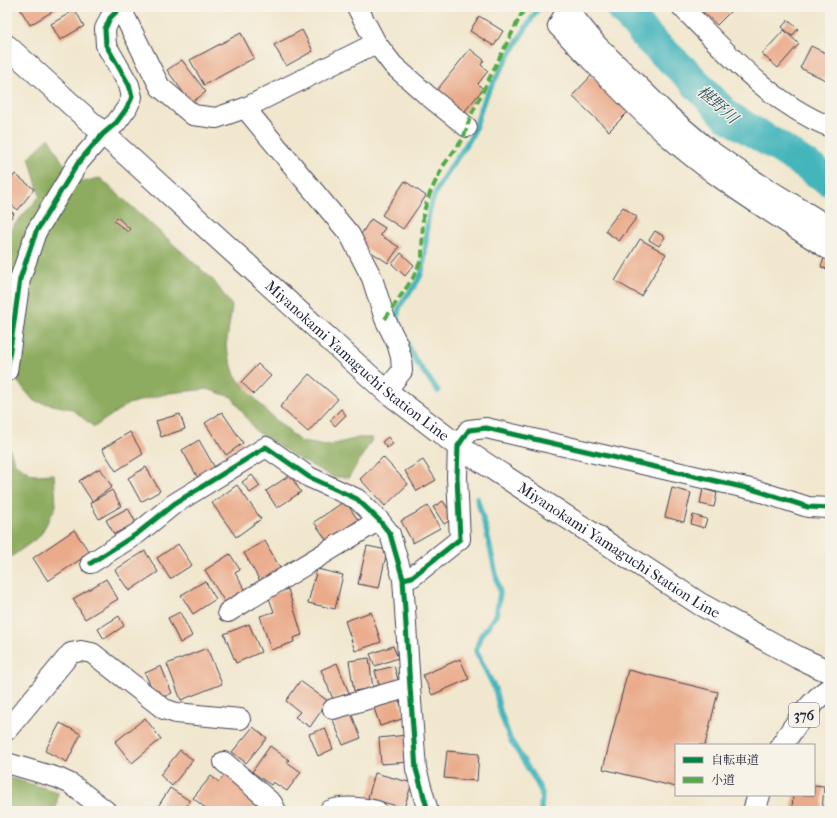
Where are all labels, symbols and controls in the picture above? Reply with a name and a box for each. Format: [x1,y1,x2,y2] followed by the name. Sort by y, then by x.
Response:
[693,81,743,129] water label: 椹野川
[262,277,453,445] street label: Miyanokami Yamaguchi Station Line
[514,479,724,622] street label: Miyanokami Yamaguchi Station Line
[789,703,819,727] road number: 376
[675,744,815,796] legend
[711,753,759,767] text: 自転車道
[711,773,735,787] text: 小道

